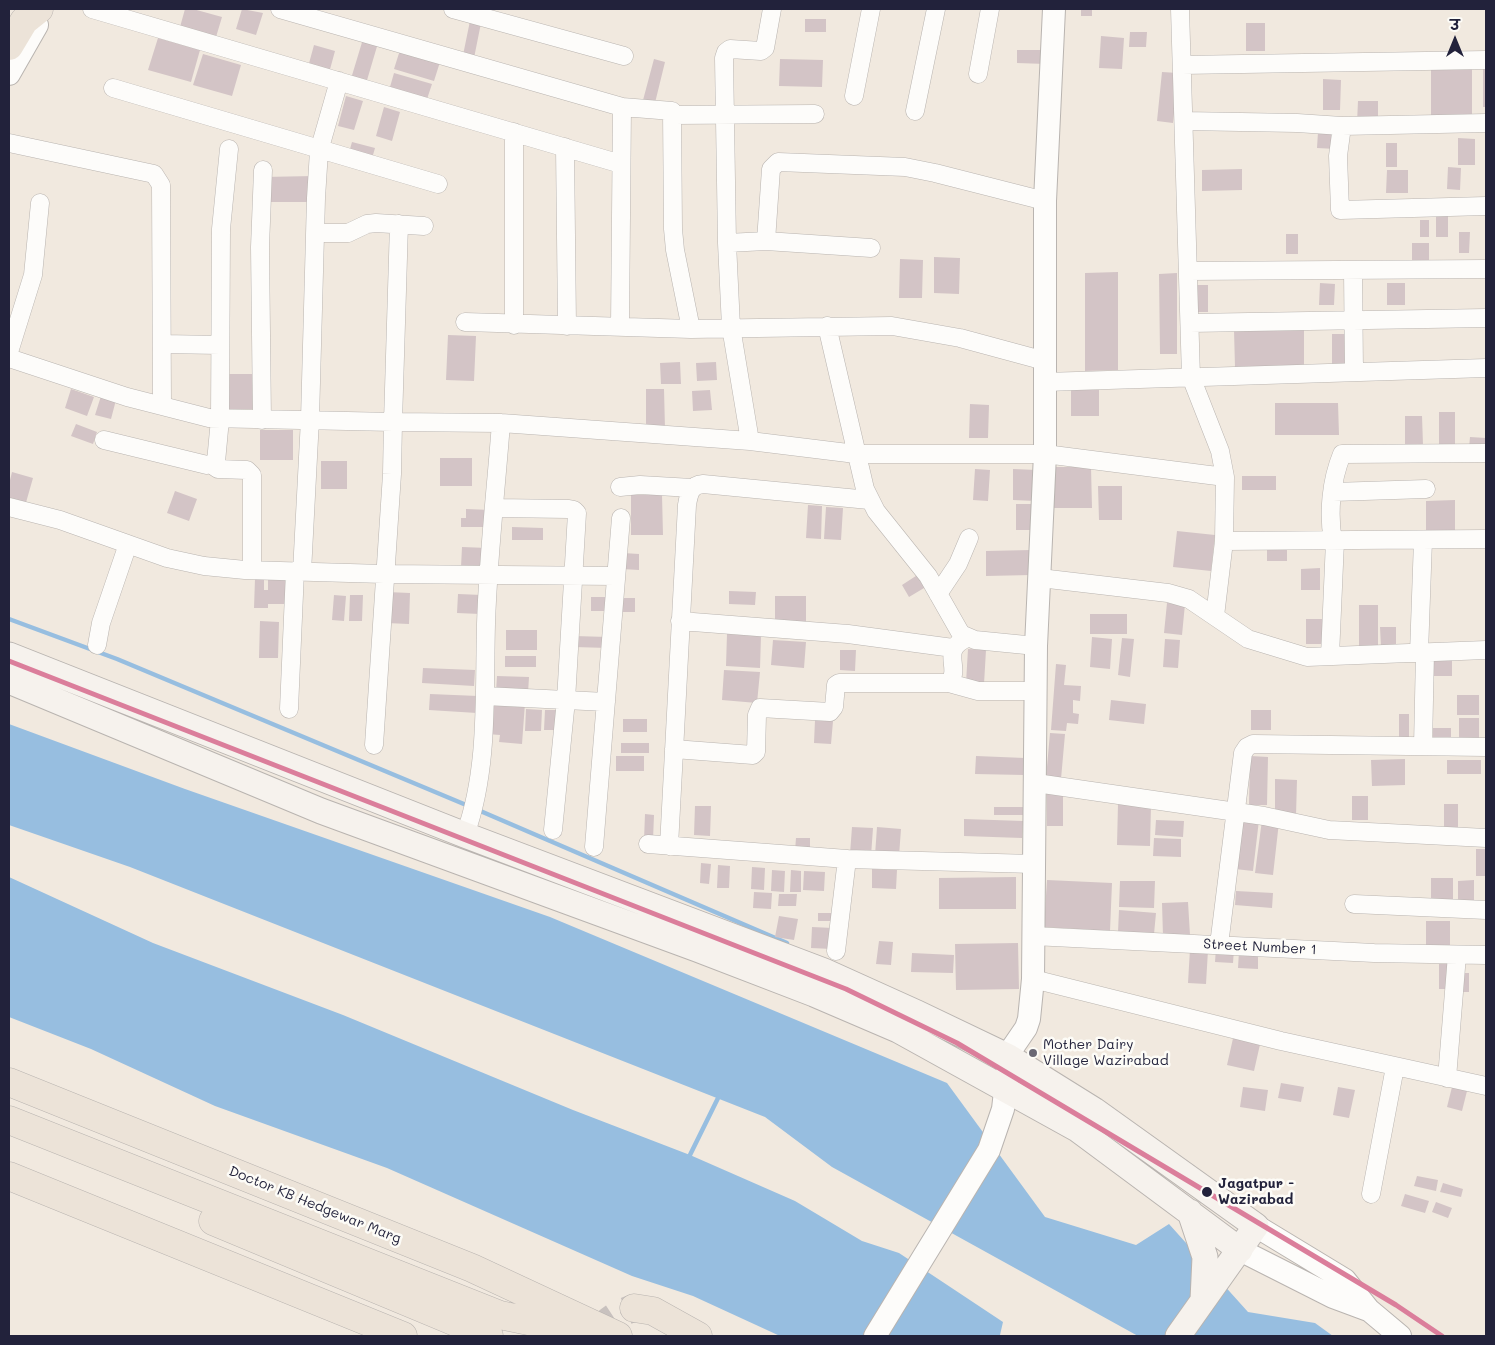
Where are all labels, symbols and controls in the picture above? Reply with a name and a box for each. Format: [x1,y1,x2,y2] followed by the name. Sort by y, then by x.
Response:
[1430,15,1480,65] north arrow
[1450,15,1460,34] text: उ
[1203,936,1317,958] street label: Street Number 1
[1043,1037,1169,1070] place label: Mother Dairy Village Wazirabad
[1027,1047,1039,1059] marker: Mother Dairy Village Wazirabad
[226,1163,404,1247] street label: Doctor KB Hedgewar Marg
[1218,1176,1294,1208] place label: Jagatpur - Wazirabad
[1200,1185,1214,1199] marker: Jagatpur - Wazirabad

